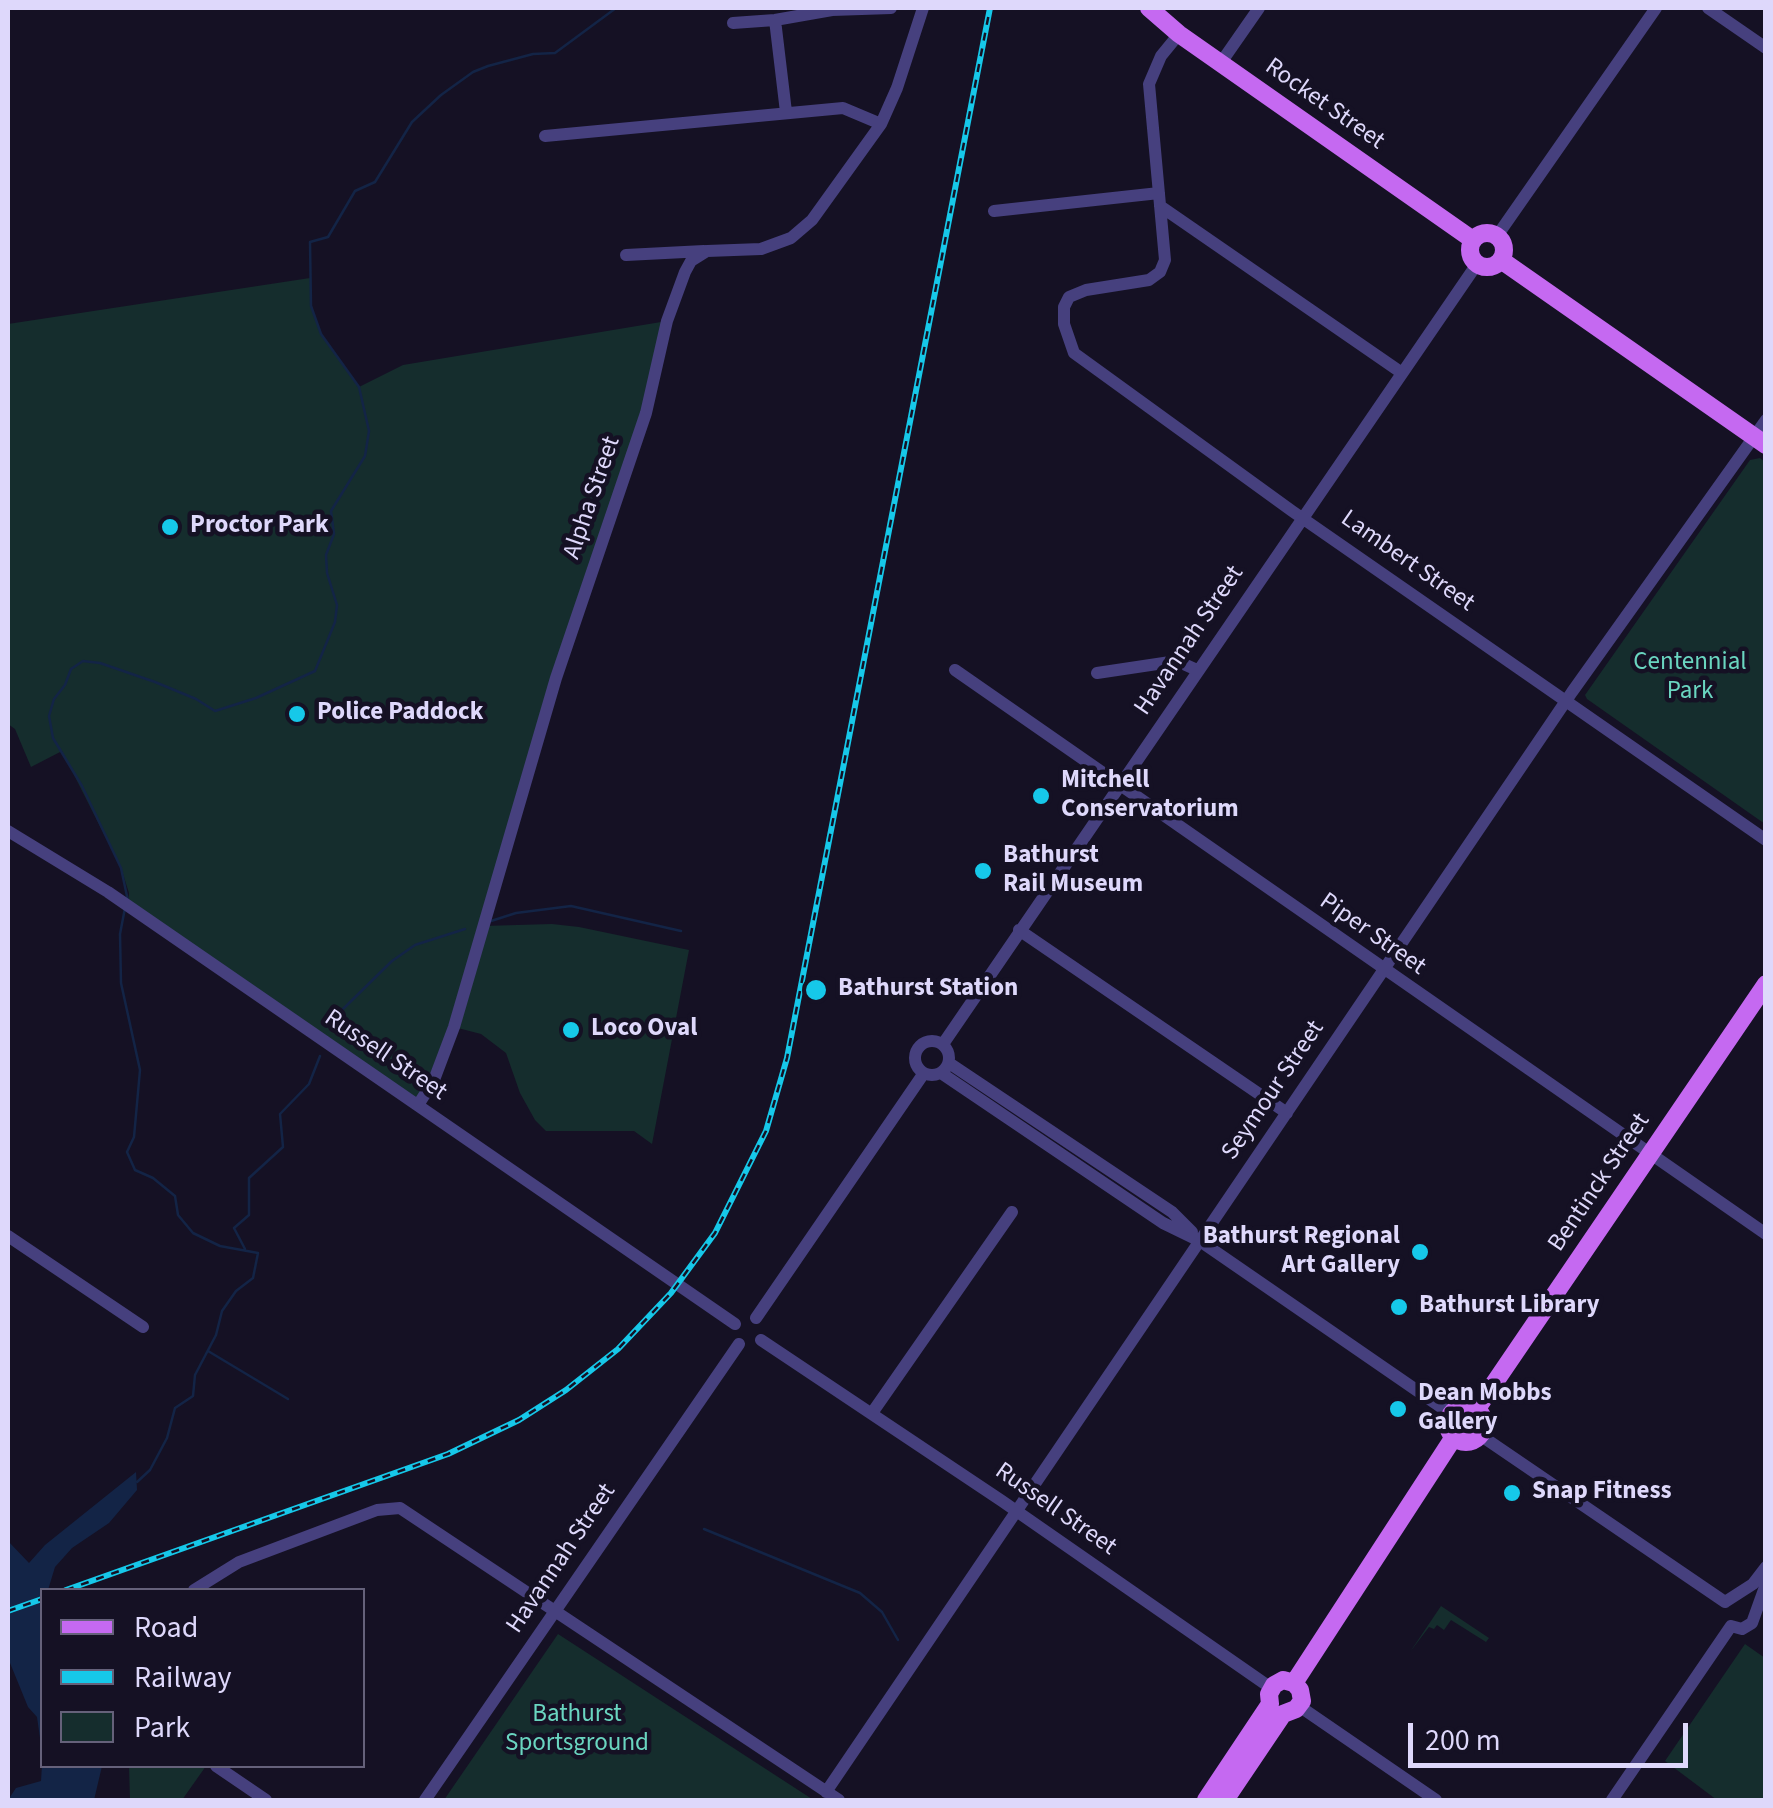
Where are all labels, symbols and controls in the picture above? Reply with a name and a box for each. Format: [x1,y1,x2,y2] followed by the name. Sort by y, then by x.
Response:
[1258,53,1390,157] street label: Rocket Street
[558,433,628,563] street label: Alpha Street
[1334,505,1480,619] street label: Lambert Street
[190,512,329,542] place label: Proctor Park
[159,516,181,538] marker: Proctor Park
[1129,561,1251,721] street label: Havannah Street
[1633,649,1747,708] park label: Centennial Park
[317,699,483,729] place label: Police Paddock
[286,703,308,725] marker: Police Paddock
[1061,767,1239,826] place label: Mitchell Conservatorium
[1030,785,1052,807] marker: Mitchell Conservatorium
[1003,842,1143,901] place label: Bathurst Rail Museum
[972,860,994,882] marker: Bathurst Rail Museum
[1313,887,1431,983] street label: Piper Street
[838,975,1018,1005] place label: Bathurst Station
[803,977,829,1003] marker: Bathurst Station
[318,1004,452,1108] street label: Russell Street
[591,1015,697,1045] place label: Loco Oval
[1216,1016,1332,1166] street label: Seymour Street
[560,1019,582,1041] marker: Loco Oval
[1543,1108,1657,1258] street label: Bentinck Street
[1203,1223,1400,1282] place label: Bathurst Regional Art Gallery
[1409,1241,1431,1263] marker: Bathurst Regional Art Gallery
[1419,1292,1600,1322] place label: Bathurst Library
[1388,1296,1410,1318] marker: Bathurst Library
[1418,1380,1552,1439] place label: Dean Mobbs Gallery
[1387,1398,1409,1420] marker: Dean Mobbs Gallery
[988,1457,1122,1563] street label: Russell Street
[1532,1478,1672,1508] place label: Snap Fitness
[501,1479,623,1639] street label: Havannah Street
[1501,1482,1523,1504] marker: Snap Fitness
[40,1588,365,1768] legend
[134,1606,198,1649] text: Road
[134,1656,232,1699] text: Railway
[505,1701,649,1760] park label: Bathurst Sportsground
[1413,1703,1693,1765] scale bar
[134,1706,190,1749] text: Park
[1425,1719,1501,1762] text: 200 m

